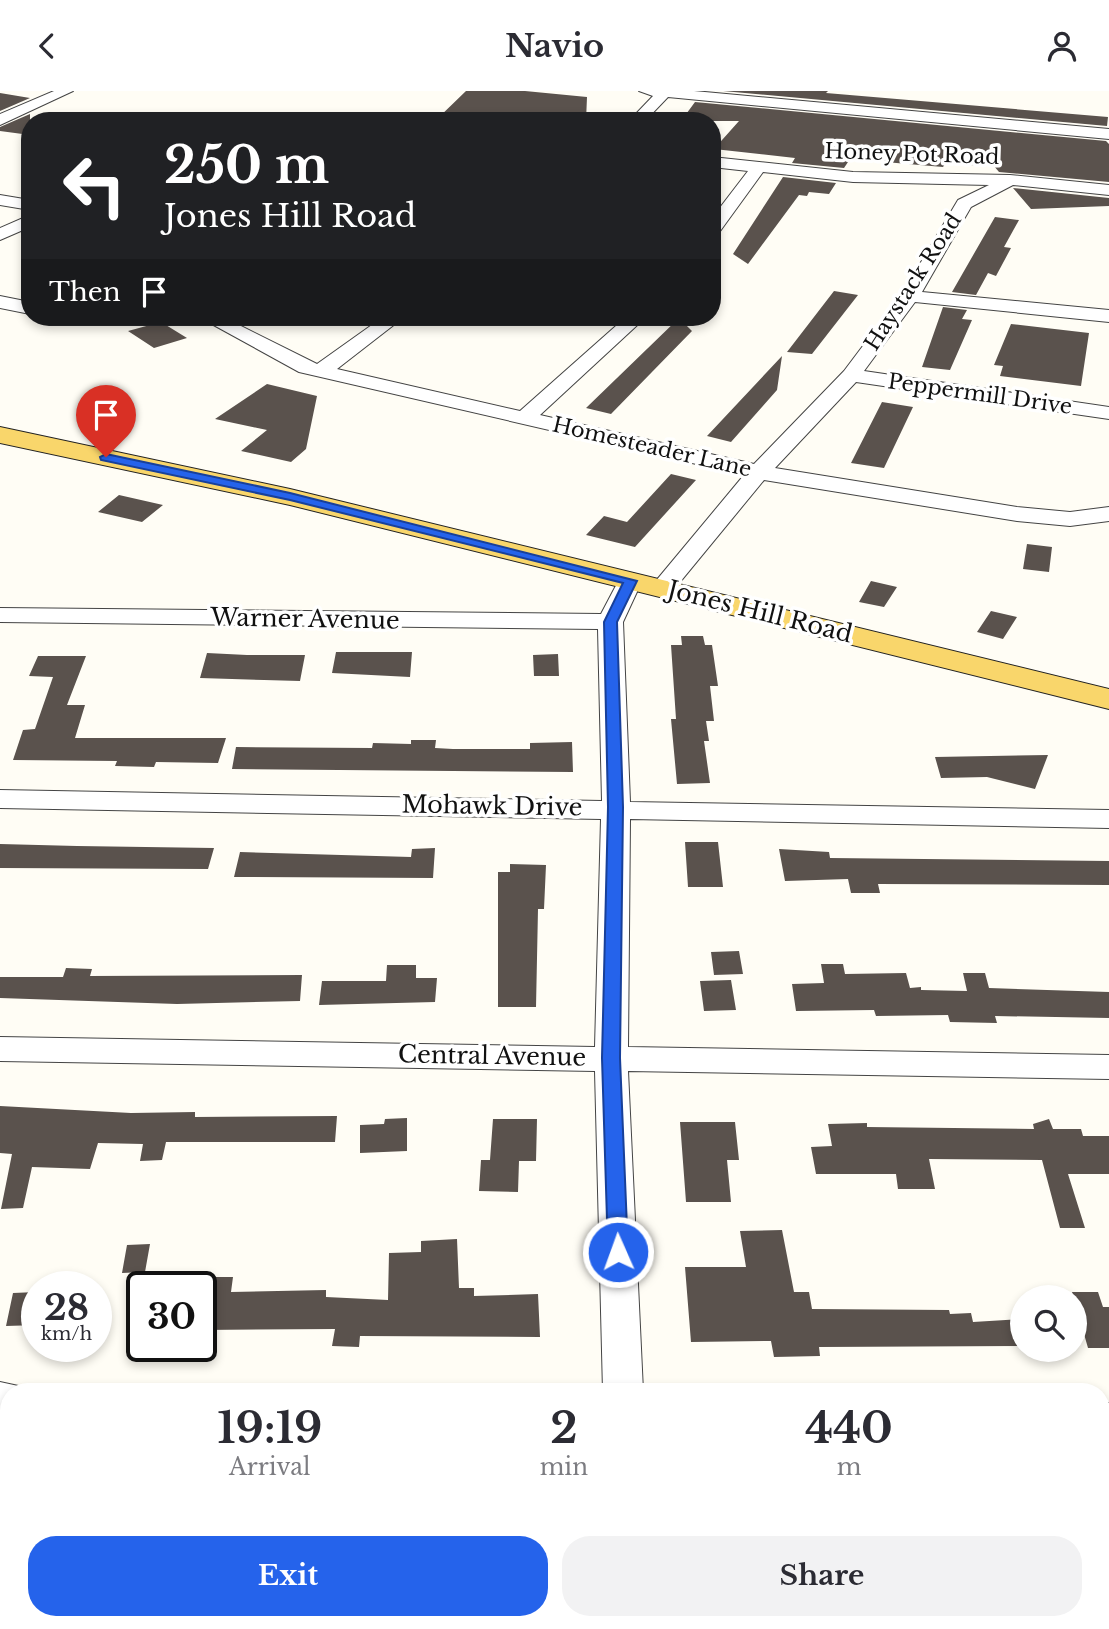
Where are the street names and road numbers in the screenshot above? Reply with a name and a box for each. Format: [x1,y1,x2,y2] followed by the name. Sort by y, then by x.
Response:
[824,138,1000,170] street label: Honey Pot Road
[859,208,967,356] street label: Haystack Road
[886,368,1074,420] street label: Peppermill Drive
[550,411,754,483] street label: Homesteader Lane
[662,574,855,648] street label: Jones Hill Road
[209,602,400,635] street label: Warner Avenue
[401,789,583,822] street label: Mohawk Drive
[398,1039,586,1072] street label: Central Avenue

